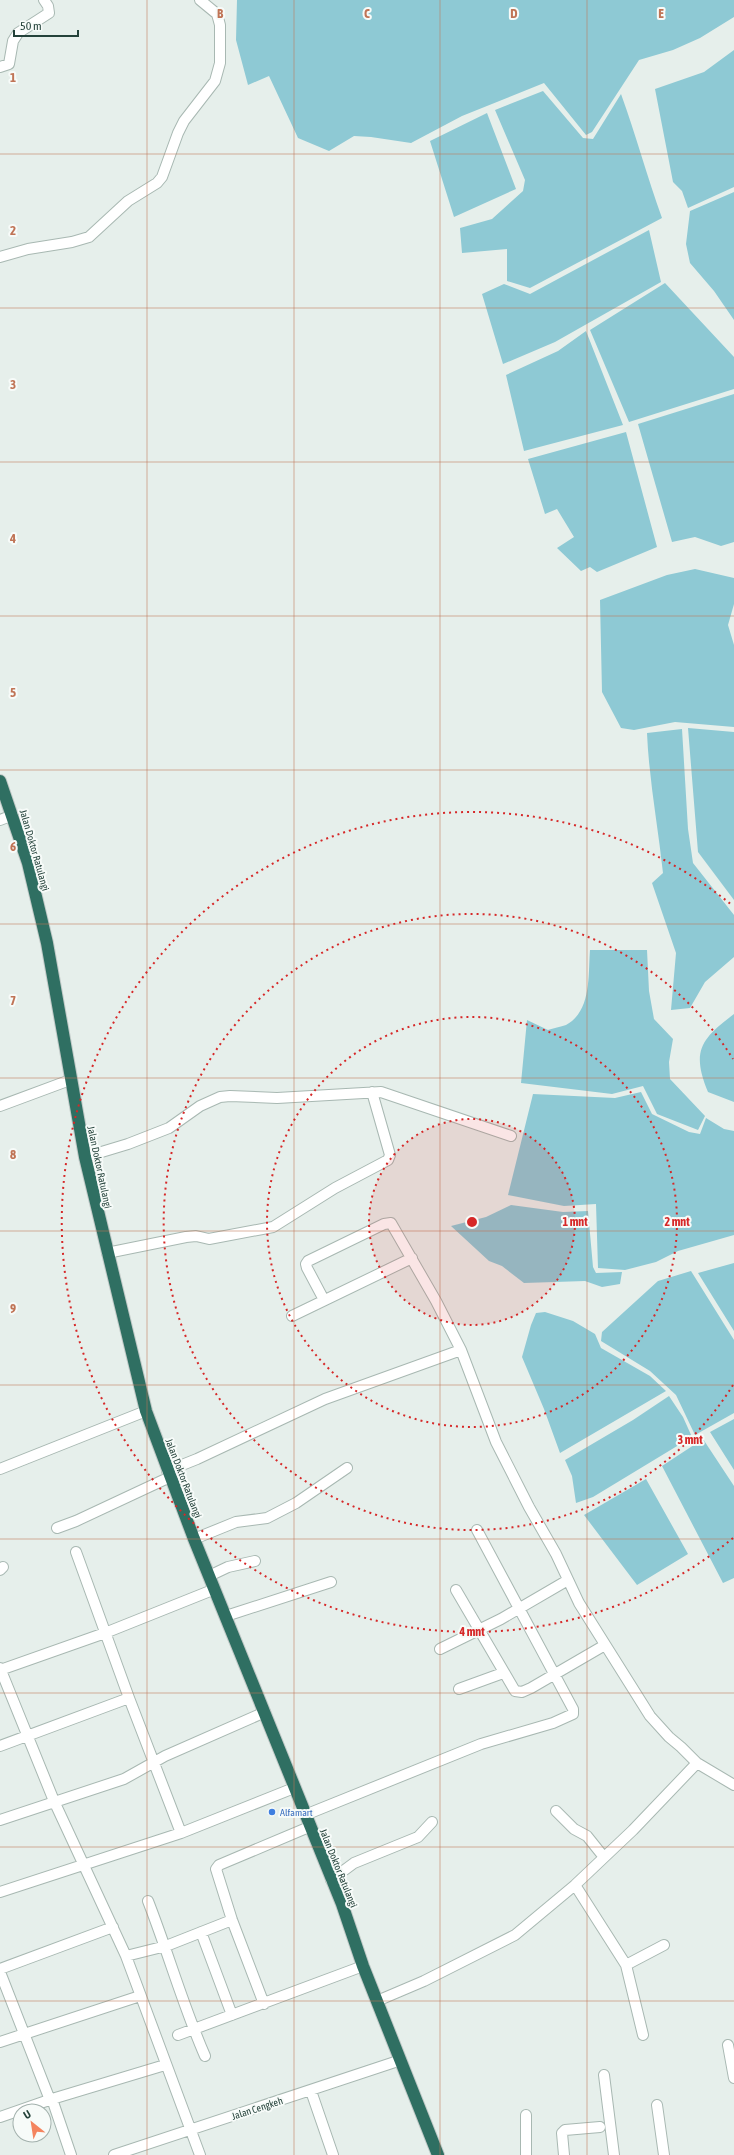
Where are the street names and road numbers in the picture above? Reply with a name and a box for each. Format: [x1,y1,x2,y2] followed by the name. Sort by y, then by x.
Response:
[18,808,51,892] street label: Jalan Doktor Ratulangi
[85,1125,114,1209] street label: Jalan Doktor Ratulangi
[163,1437,204,1519] street label: Jalan Doktor Ratulangi
[318,1827,359,1909] street label: Jalan Doktor Ratulangi
[230,2095,284,2122] street label: Jalan Cengkeh

